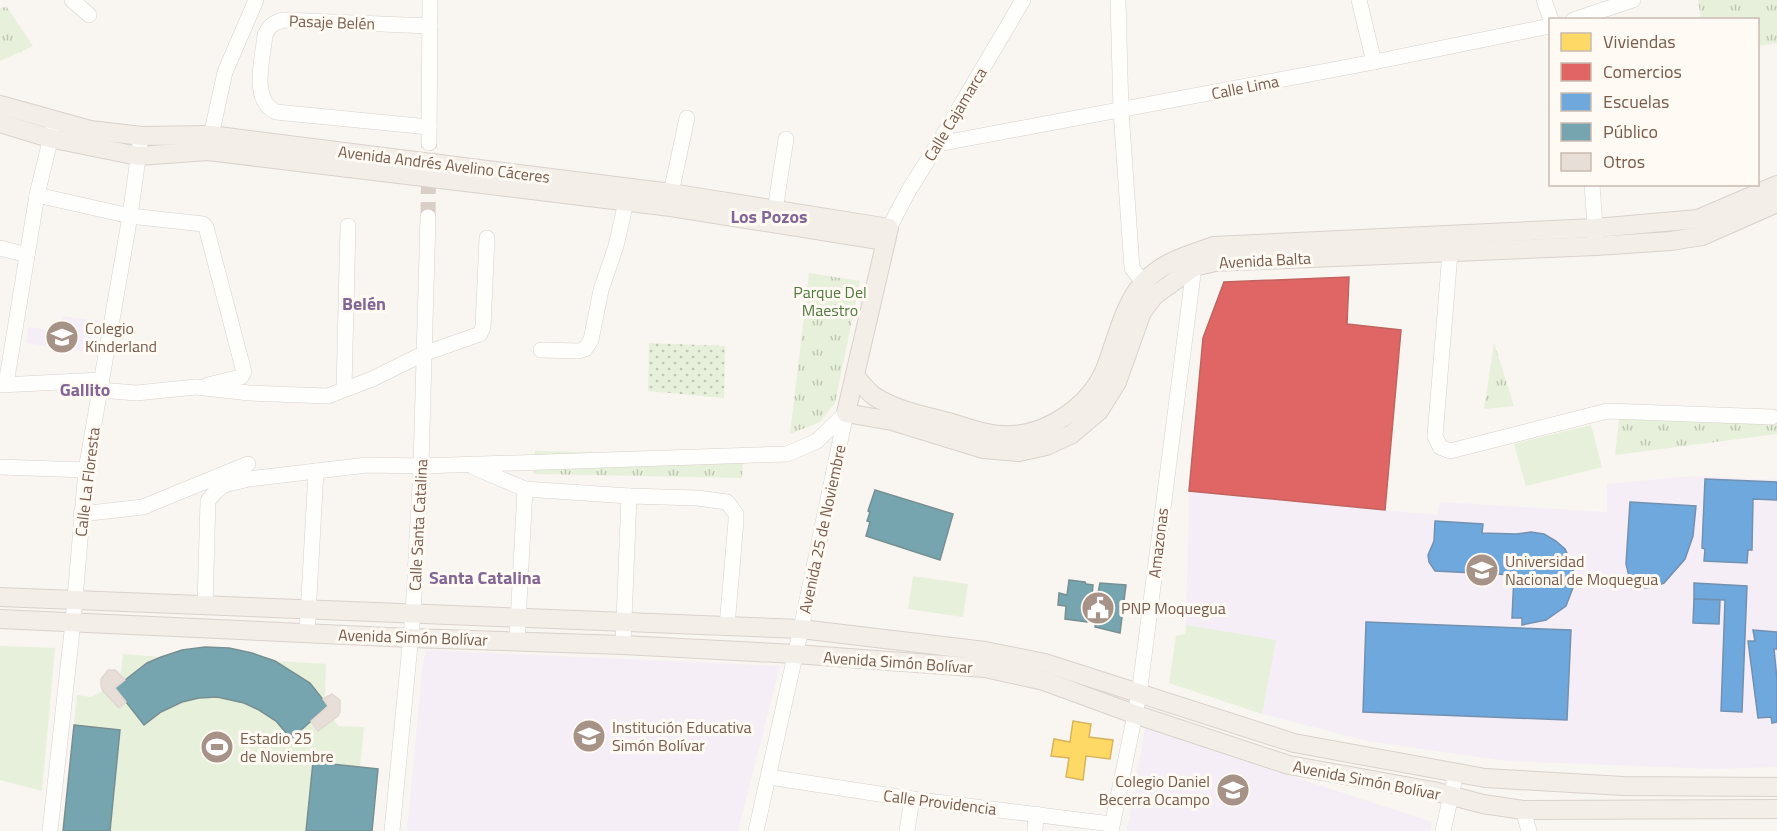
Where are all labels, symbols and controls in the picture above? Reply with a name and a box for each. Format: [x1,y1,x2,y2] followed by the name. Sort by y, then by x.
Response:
[288,9,376,35] street label: Pasaje Belén
[1549,18,1759,186] legend
[1603,28,1676,55] text: Viviendas
[1603,58,1682,85] text: Comercios
[917,63,993,165] street label: Calle Cajamarca
[1209,69,1281,105] street label: Calle Lima
[1603,88,1669,115] text: Escuelas
[1603,118,1658,145] text: Público
[337,139,551,189] street label: Avenida Andrés Avelino Cáceres
[1603,148,1645,175] text: Otros
[731,203,807,230] district label: Los Pozos
[1218,246,1312,274] street label: Avenida Balta
[793,280,867,322] park label: Parque Del Maestro
[342,290,386,317] district label: Belén
[85,316,157,358] place label: Colegio Kinderland
[44,319,80,355] school or university icon: Colegio Kinderland
[60,376,110,403] district label: Gallito
[68,426,106,538] street label: Calle La Floresta
[792,442,852,616] street label: Avenida 25 de Noviembre
[403,458,433,592] street label: Calle Santa Catalina
[1142,506,1174,580] street label: Amazonas
[1505,549,1658,591] place label: Universidad Nacional de Moquegua
[1464,552,1500,588] school or university icon: Universidad Nacional de Moquegua
[429,564,541,591] district label: Santa Catalina
[1080,590,1116,626] public building icon: PNP Moquegua
[1121,596,1226,620] place label: PNP Moquegua
[338,622,489,652] street label: Avenida Simón Bolívar
[822,645,974,679] street label: Avenida Simón Bolívar
[612,715,752,757] place label: Institución Educativa Simón Bolívar
[571,718,607,754] school or university icon: Institución Educativa Simón Bolívar
[240,726,334,768] place label: Estadio 25 de Noviembre
[199,729,235,765] sports icon: Estadio 25 de Noviembre
[1291,754,1443,806] street label: Avenida Simón Bolívar
[1099,769,1210,811] place label: Colegio Daniel Becerra Ocampo
[1215,772,1251,808] school or university icon: Colegio Daniel Becerra Ocampo
[882,783,998,821] street label: Calle Providencia

